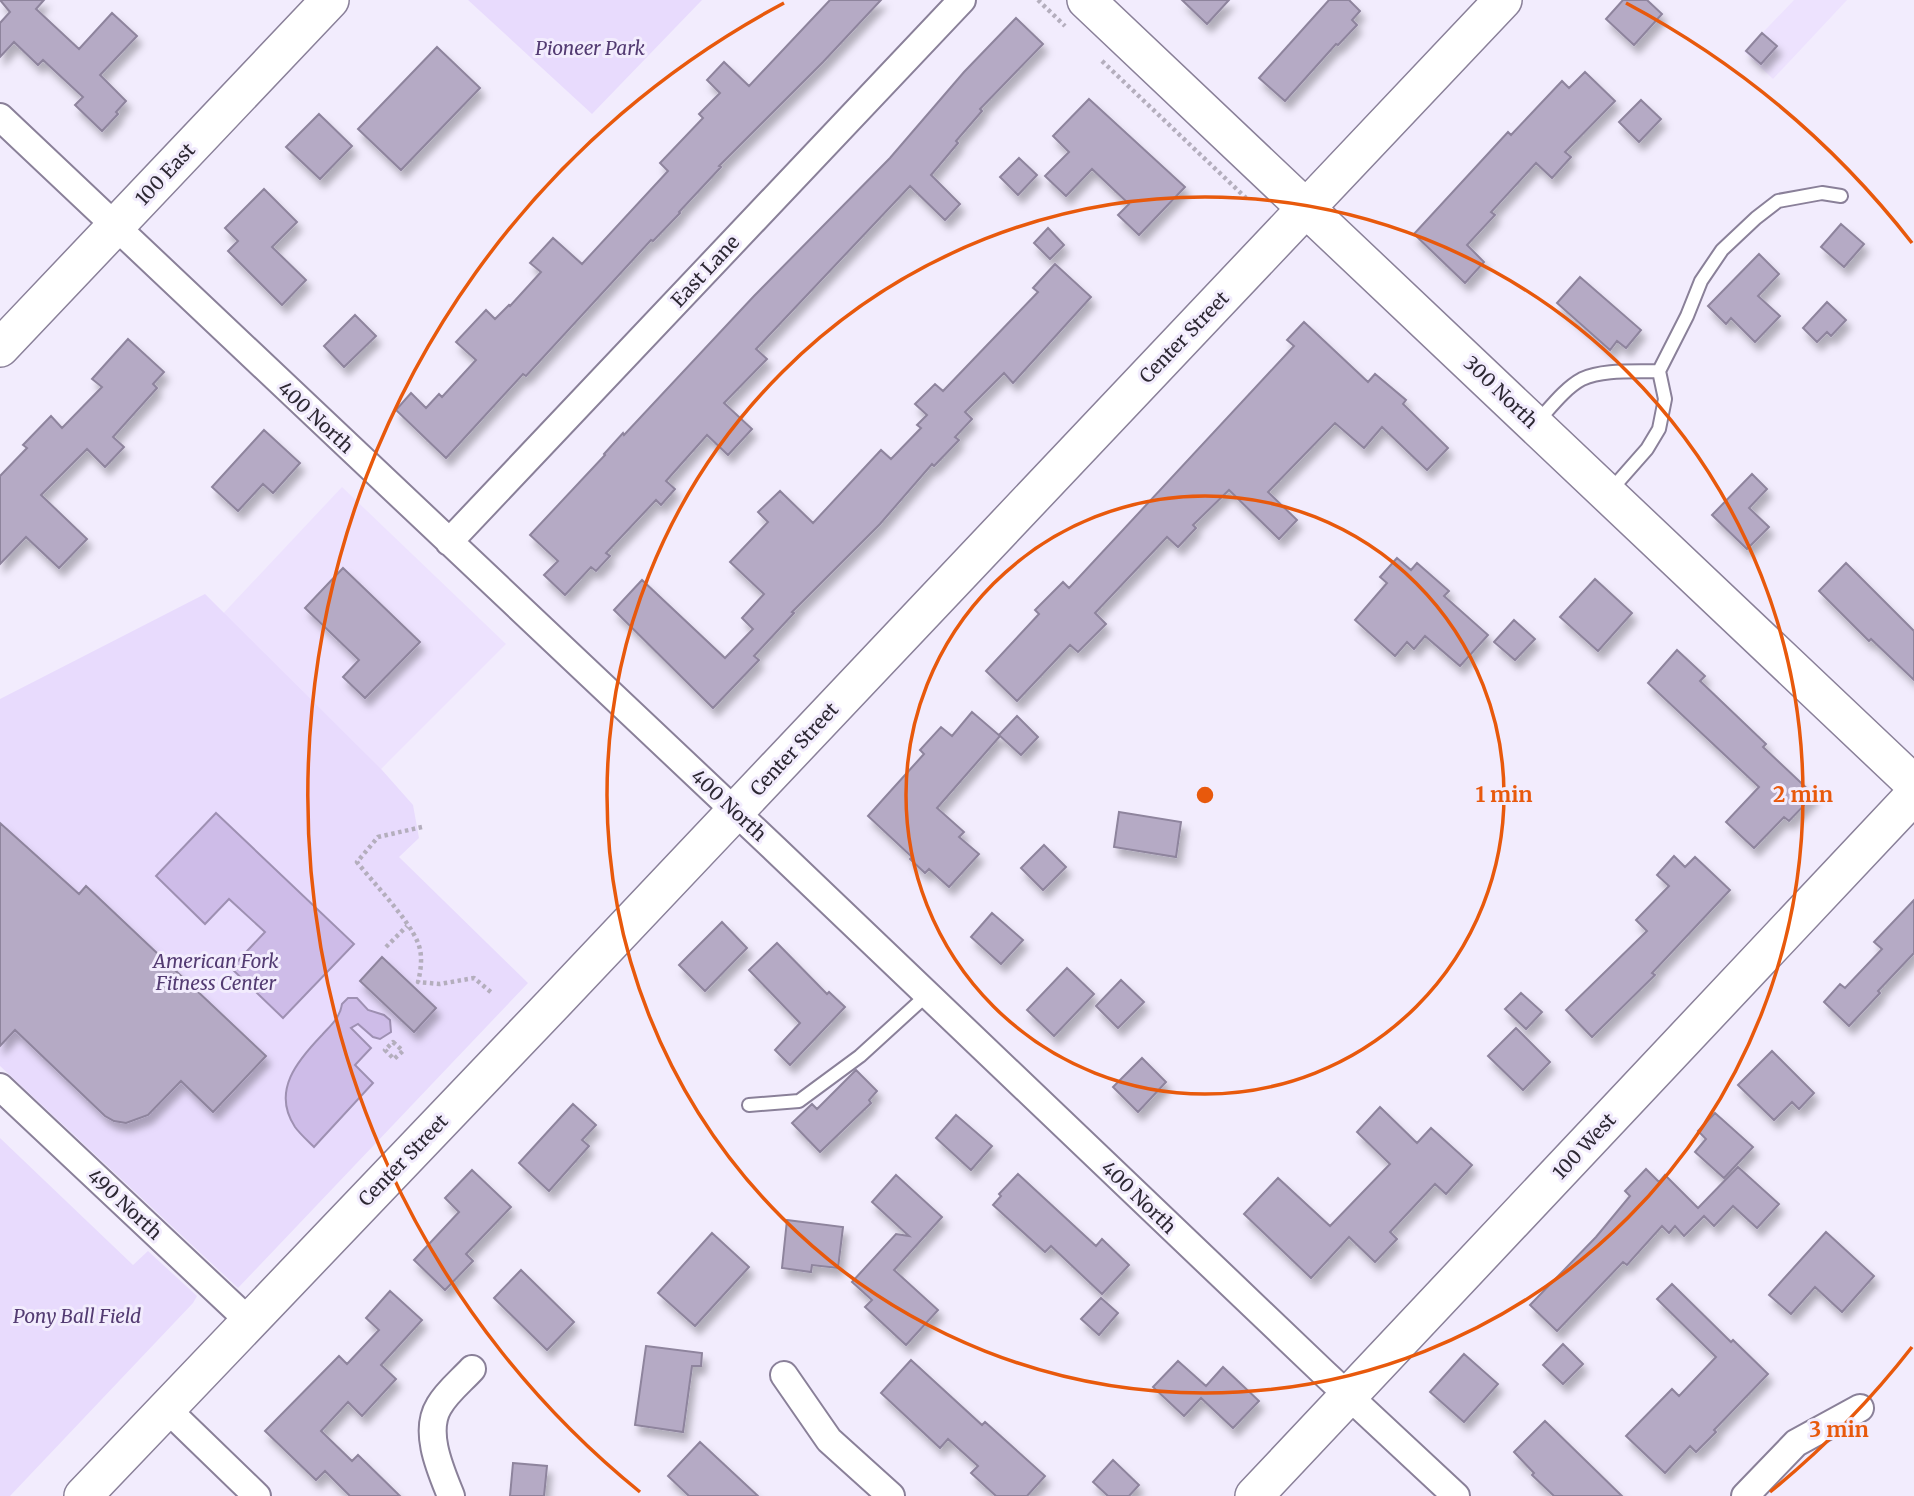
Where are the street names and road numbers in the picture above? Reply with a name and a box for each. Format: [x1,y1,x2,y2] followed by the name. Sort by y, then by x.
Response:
[130,137,200,210] street label: 100 East
[666,230,744,312] street label: East Lane
[1134,286,1234,388] street label: Center Street
[1459,351,1543,433] street label: 300 North
[273,376,359,458] street label: 400 North
[745,697,844,801] street label: Center Street
[686,764,772,846] street label: 400 North
[1547,1107,1621,1184] street label: 100 West
[353,1109,453,1211] street label: Center Street
[1097,1156,1182,1239] street label: 400 North
[83,1164,167,1245] street label: 490 North

